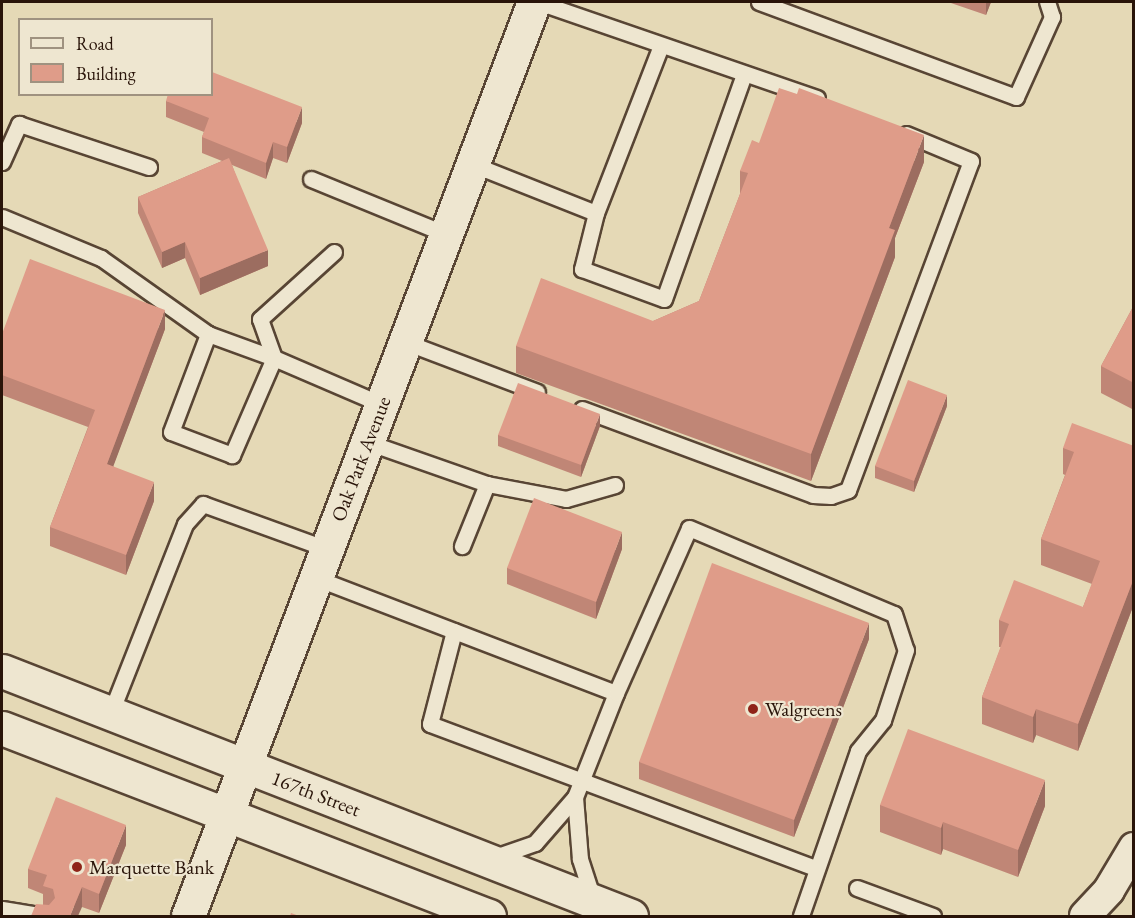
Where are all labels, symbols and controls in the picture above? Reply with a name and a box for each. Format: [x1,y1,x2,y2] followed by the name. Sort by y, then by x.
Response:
[18,18,213,96] legend
[76,32,114,55] text: Road
[76,62,136,85] text: Building
[326,393,396,525] street label: Oak Park Avenue
[765,697,842,721] place label: Walgreens
[746,702,760,716] marker: Walgreens
[268,766,364,822] street label: 167th Street
[89,855,214,879] place label: Marquette Bank
[70,860,84,874] marker: Marquette Bank

